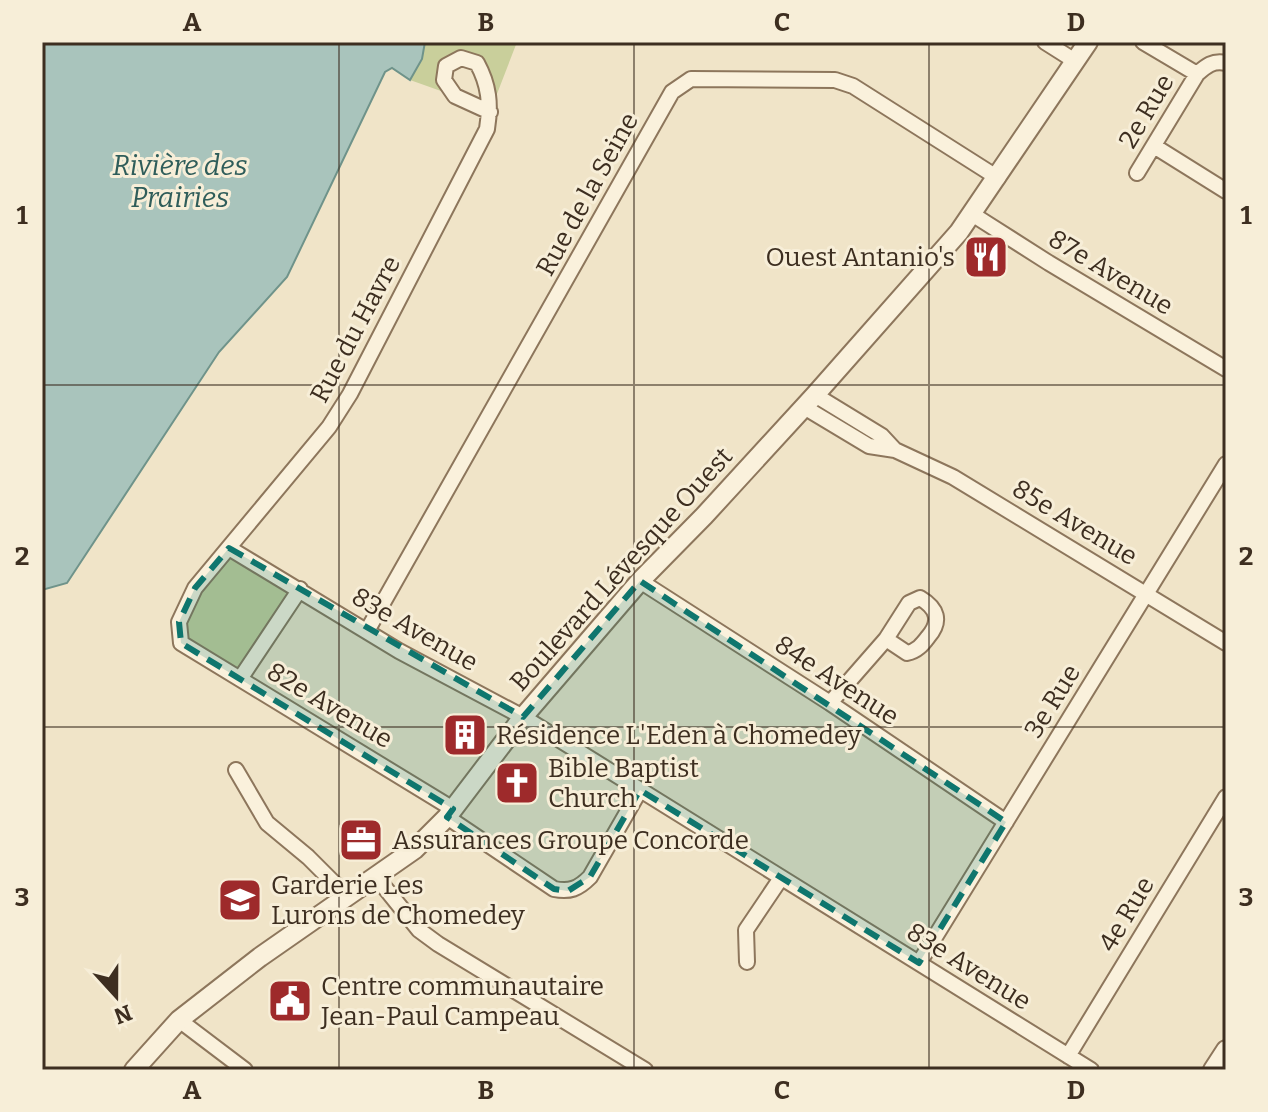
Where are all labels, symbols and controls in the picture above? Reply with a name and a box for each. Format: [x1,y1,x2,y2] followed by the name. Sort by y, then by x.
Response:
[183,7,202,38] text: A
[478,7,494,38] text: B
[774,7,790,38] text: C
[1067,7,1085,38] text: D
[1112,69,1180,154] street label: 2e Rue
[530,107,645,281] street label: Rue de la Seine
[112,149,248,214] water label: Rivière des Prairies
[16,200,28,231] text: 1
[1240,200,1252,231] text: 1
[1043,223,1179,322] street label: 87e Avenue
[962,233,1010,281] restaurant icon: Ouest Antanio's
[765,242,955,273] place label: Ouest Antanio's
[304,251,407,408] street label: Rue du Havre
[504,441,739,698] street label: Boulevard Lévesque Ouest
[1007,473,1143,572] street label: 85e Avenue
[15,541,29,572] text: 2
[1239,541,1253,572] text: 2
[346,581,483,678] street label: 83e Avenue
[769,629,905,732] street label: 84e Avenue
[261,656,398,755] street label: 82e Avenue
[1018,659,1087,744] street label: 3e Rue
[441,711,489,759] building icon: Résidence L'Eden à Chomedey
[496,720,862,751] place label: Résidence L'Eden à Chomedey
[548,753,699,814] place label: Bible Baptist Church
[493,759,541,807] church icon: Bible Baptist Church
[337,816,385,864] office icon: Assurances Groupe Concorde
[392,825,749,856] place label: Assurances Groupe Concorde
[271,870,525,931] place label: Garderie Les Lurons de Chomedey
[1092,871,1161,957] street label: 4e Rue
[216,876,264,924] school or university icon: Garderie Les Lurons de Chomedey
[15,882,29,913] text: 3
[1239,882,1253,913] text: 3
[901,916,1037,1017] street label: 83e Avenue
[76,956,156,1036] north arrow
[320,971,604,1032] place label: Centre communautaire Jean-Paul Campeau
[266,977,314,1025] public building icon: Centre communautaire Jean-Paul Campeau
[110,999,136,1030] text: N
[183,1075,202,1106] text: A
[478,1075,494,1106] text: B
[774,1075,790,1106] text: C
[1067,1075,1085,1106] text: D

